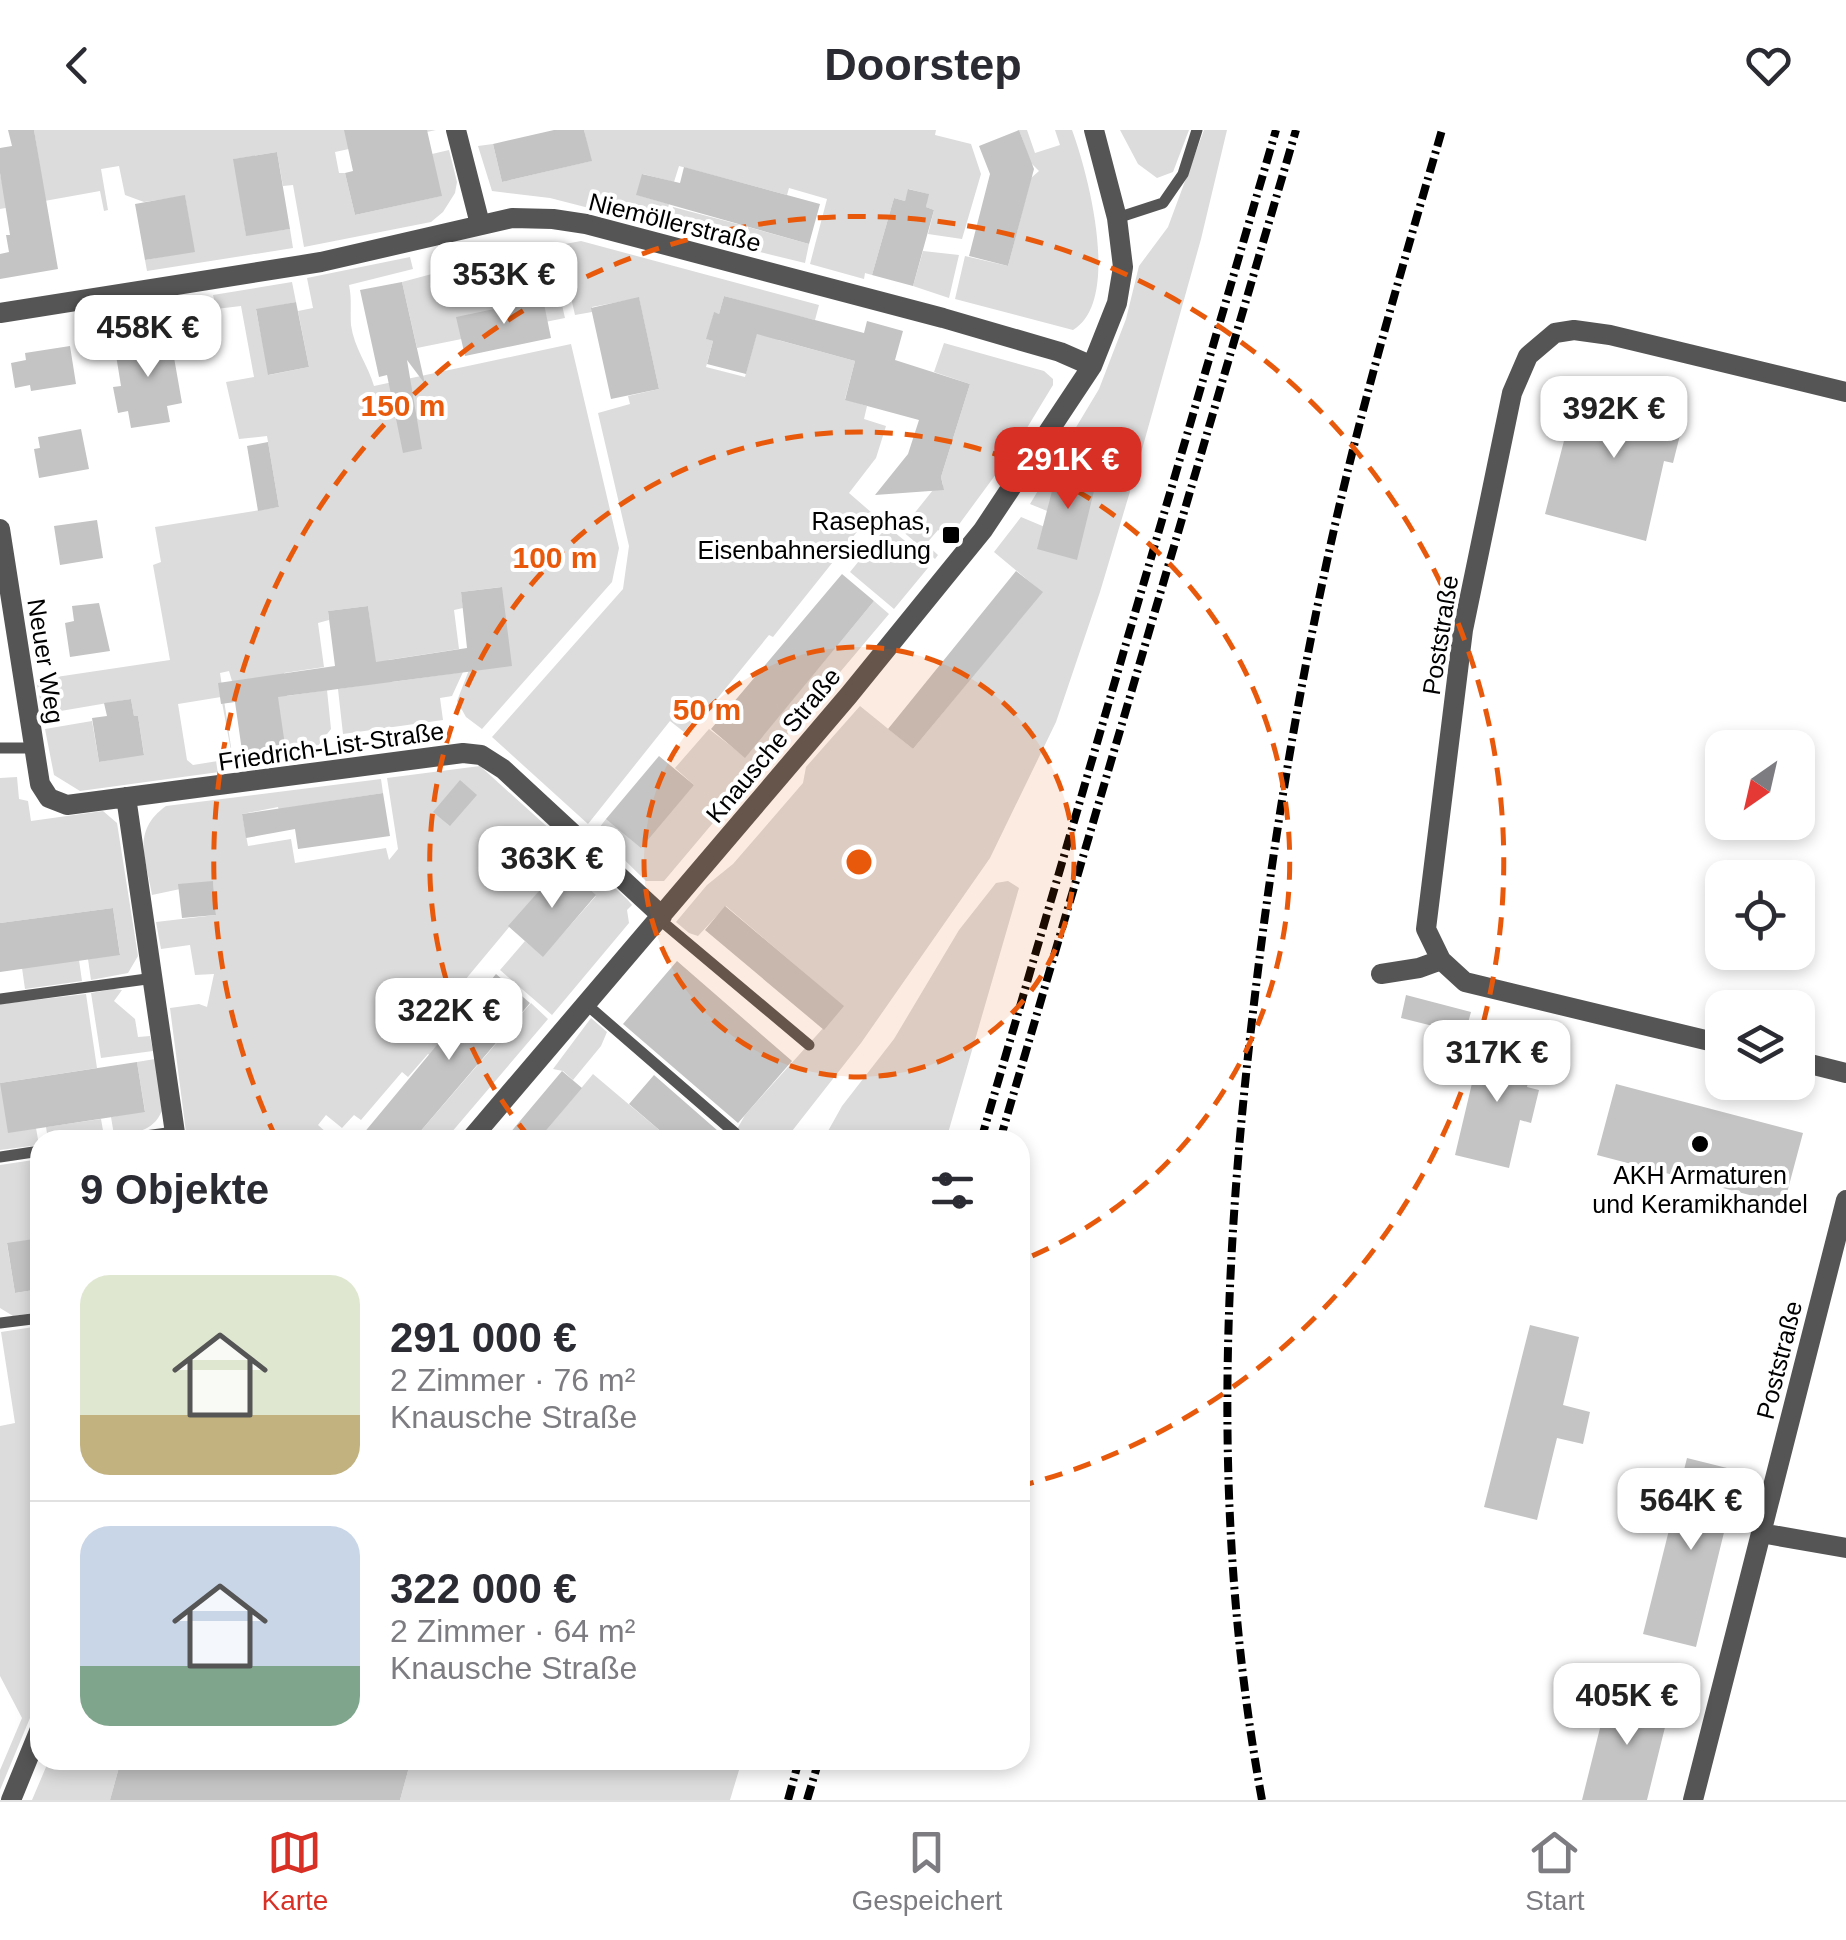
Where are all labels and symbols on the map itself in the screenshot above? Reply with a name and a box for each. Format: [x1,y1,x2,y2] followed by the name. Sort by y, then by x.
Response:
[586,187,764,257] street label: Niemöllerstraße
[423,242,585,327] pin: 353K €
[67,295,229,380] pin: 458K €
[1533,376,1695,461] pin: 392K €
[360,389,446,422] text: 150 m
[987,427,1149,512] pin: 291K €
[697,507,931,564] place label: Rasephas, Eisenbahnersiedlung
[940,524,962,546] marker: Rasephas, Eisenbahnersiedlung
[512,541,598,574] text: 100 m
[1417,573,1463,697] street label: Poststraße
[22,597,70,725] street label: Neuer Weg
[700,662,846,828] street label: Knausche Straße
[673,693,741,726] text: 50 m
[216,716,446,776] street label: Friedrich-List-Straße
[1705,730,1815,840] north arrow
[471,826,633,911] pin: 363K €
[841,844,877,880] centre of rings
[368,978,530,1063] pin: 322K €
[1416,1020,1578,1105] pin: 317K €
[1689,1133,1711,1155] marker: AKH Armaturen und Keramikhandel
[1592,1161,1808,1218] place label: AKH Armaturen und Keramikhandel
[1751,1298,1807,1422] street label: Poststraße
[1610,1468,1772,1553] pin: 564K €
[1546,1663,1708,1748] pin: 405K €

